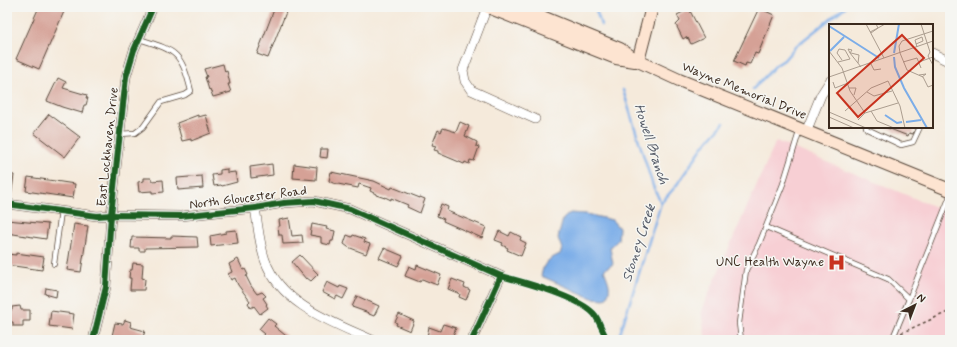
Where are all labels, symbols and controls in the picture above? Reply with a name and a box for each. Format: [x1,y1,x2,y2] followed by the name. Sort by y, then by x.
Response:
[829,24,933,128] inset map
[679,58,809,124] street label: Wayne Memorial Drive
[93,86,123,208] street label: East Lockhaven Drive
[630,101,673,187] water label: Howell Branch
[188,182,308,214] street label: North Gloucester Road
[618,201,660,284] water label: Stoney Creek
[827,252,847,272] hospital icon: UNC Health Wayne
[716,254,824,271] place label: UNC Health Wayne
[895,285,935,325] north arrow
[914,291,928,306] text: N

